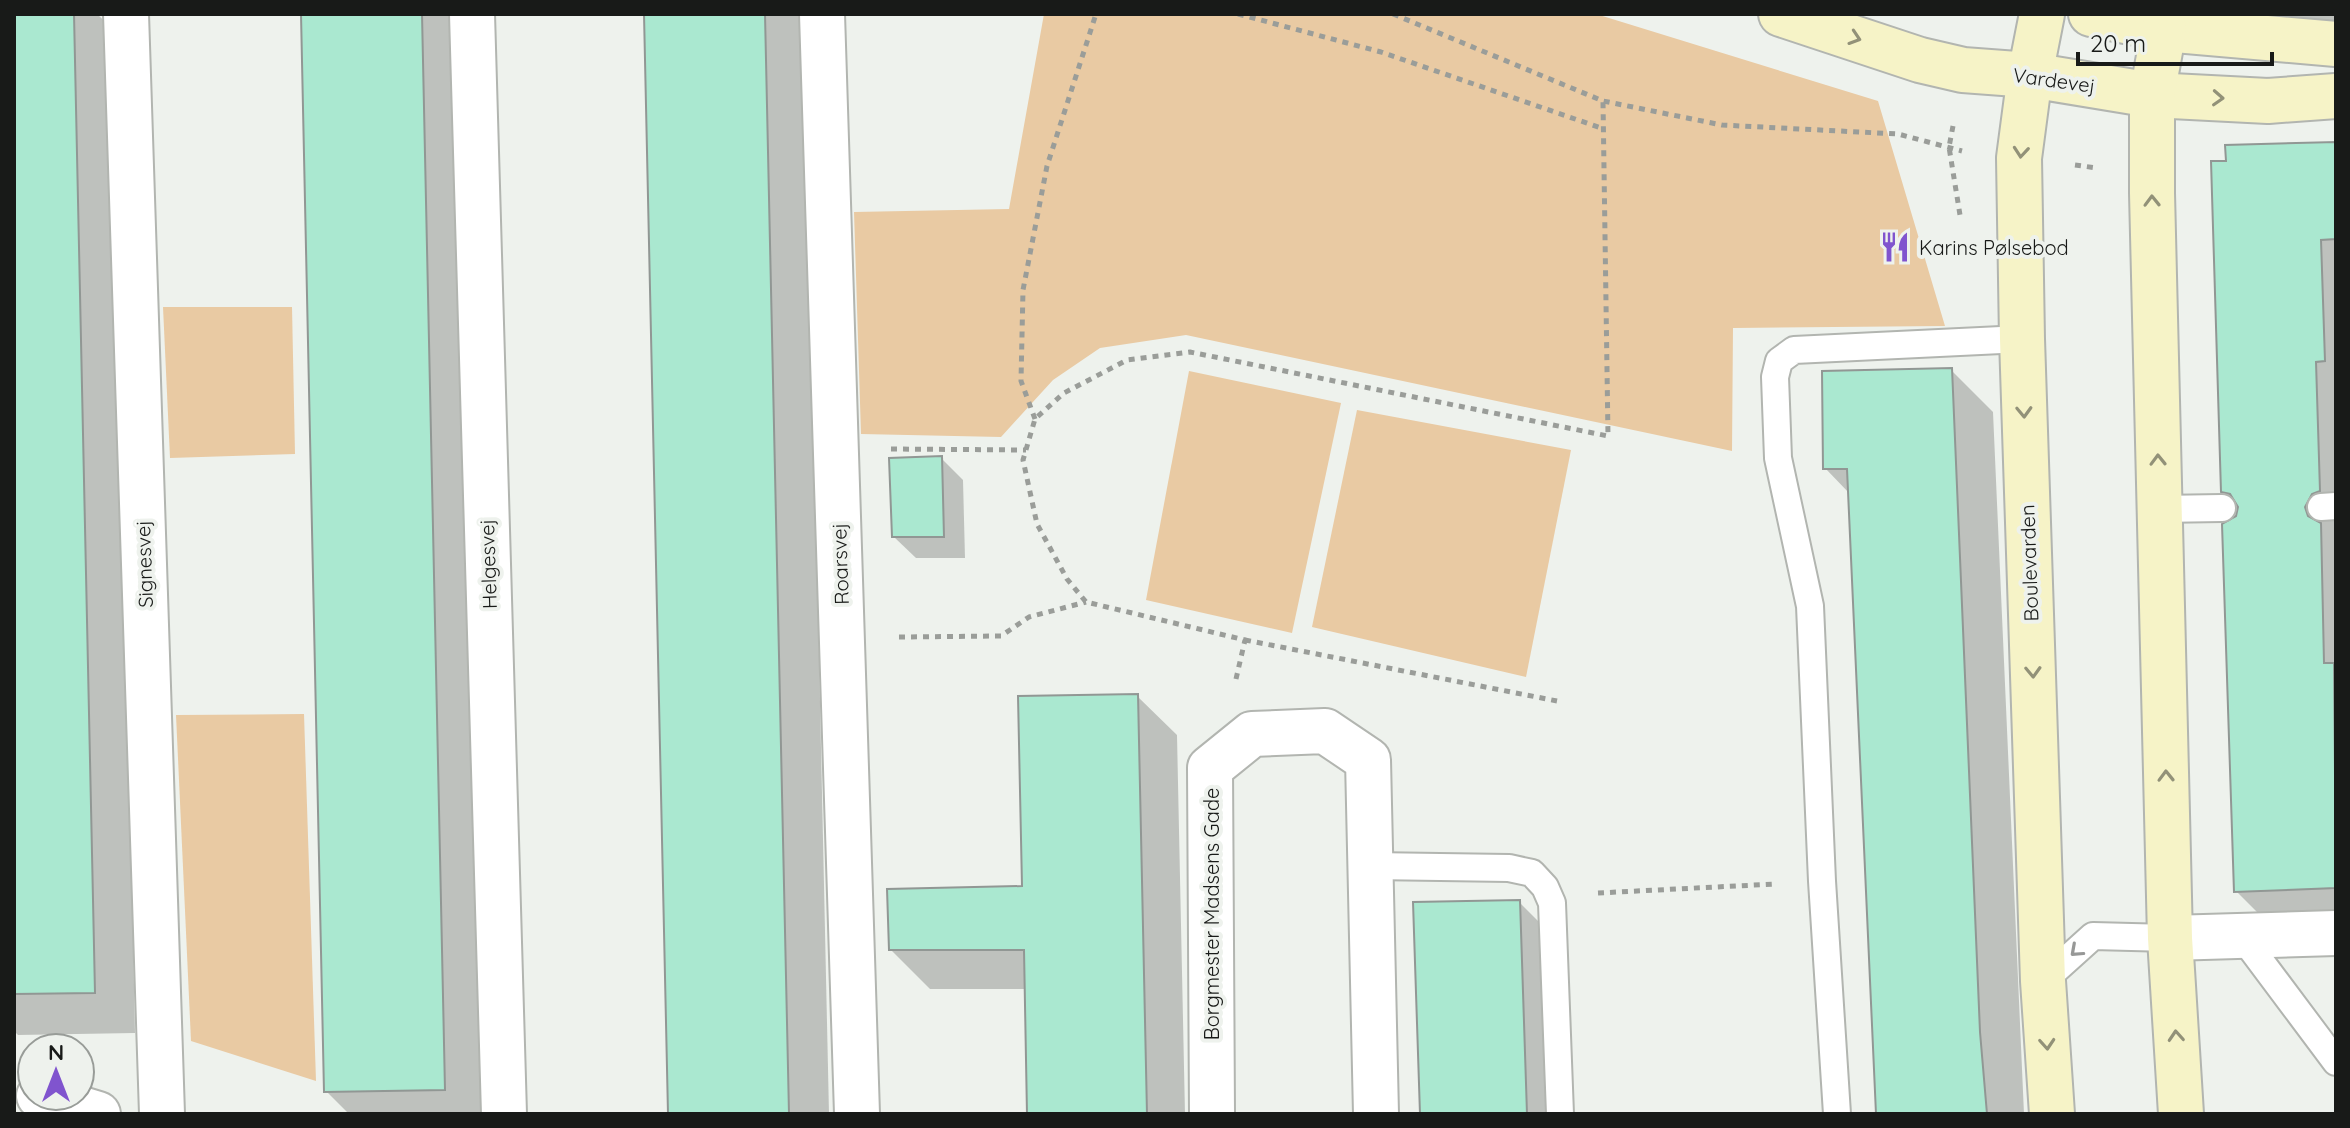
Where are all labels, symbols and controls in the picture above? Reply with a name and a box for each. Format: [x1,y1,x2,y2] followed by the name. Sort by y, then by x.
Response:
[2078,16,2272,66] scale bar
[2090,28,2146,58] text: 20 m
[1847,29,1861,45] one-way arrow
[2011,62,2097,98] street label: Vardevej
[2212,90,2225,107] one-way arrow
[2012,146,2029,159] one-way arrow
[2144,194,2161,207] one-way arrow
[1878,230,1912,264] restaurant icon: Karins Pølsebod
[1919,235,2069,260] place label: Karins Pølsebod
[2016,406,2033,419] one-way arrow
[2150,453,2167,466] one-way arrow
[2014,504,2044,622] street label: Boulevarden
[474,519,502,609] street label: Helgesvej
[130,520,158,608] street label: Signesvej
[826,523,854,605] street label: Roarsvej
[2024,666,2041,679] one-way arrow
[2157,769,2174,782] one-way arrow
[1199,788,1224,1040] street label: Borgmester Madsens Gade
[2070,942,2085,956] one-way arrow
[2168,1029,2185,1042] one-way arrow
[16,1032,96,1112] north arrow
[2038,1037,2055,1050] one-way arrow
[48,1038,64,1066] text: N

